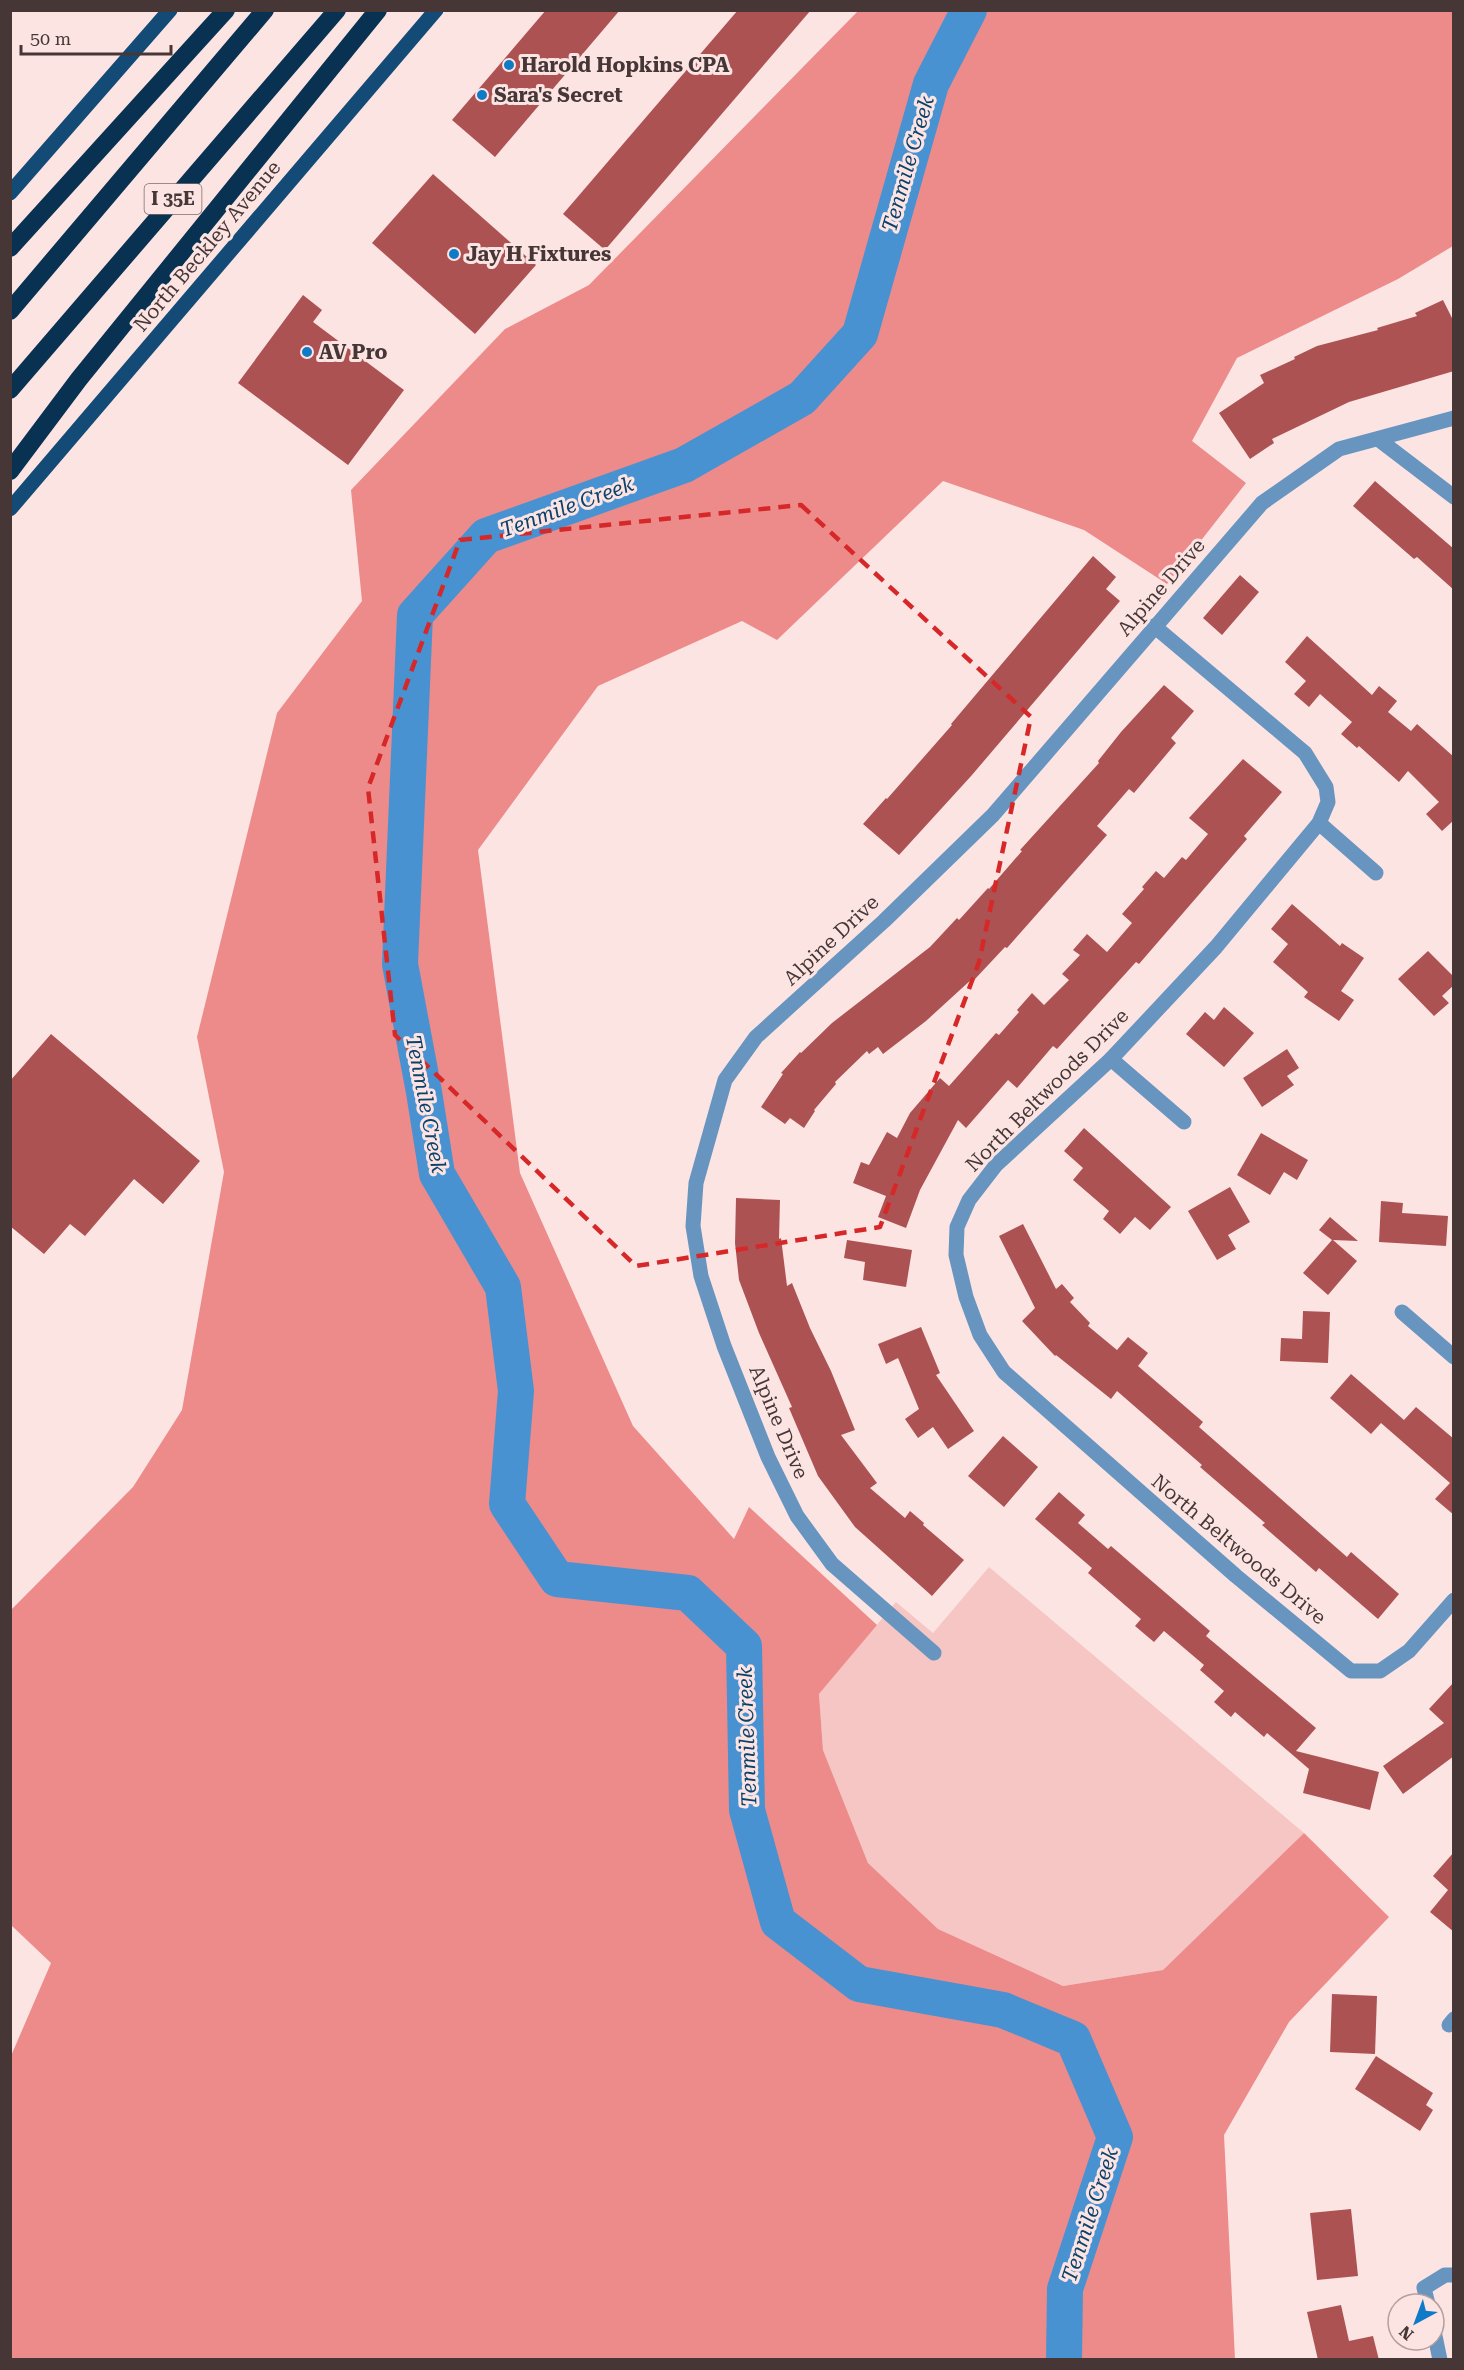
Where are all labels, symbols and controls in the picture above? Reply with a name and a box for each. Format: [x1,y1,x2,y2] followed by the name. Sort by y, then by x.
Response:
[21,18,171,56] scale bar
[30,28,71,49] text: 50 m
[521,53,730,77] place label: Harold Hopkins CPA
[502,58,516,72] marker: Harold Hopkins CPA
[494,83,623,107] place label: Sara's Secret
[475,88,489,102] marker: Sara's Secret
[877,93,939,235] water label: Tenmile Creek
[129,156,285,336] street label: North Beckley Avenue
[144,184,201,214] road number: I 35E
[466,242,611,266] place label: Jay H Fixtures
[447,247,461,261] marker: Jay H Fixtures
[319,340,388,364] place label: AV Pro
[300,345,314,359] marker: AV Pro
[497,472,638,542] water label: Tenmile Creek
[1112,533,1210,641] street label: Alpine Drive
[779,890,883,990] street label: Alpine Drive
[961,1004,1133,1176] street label: North Beltwoods Drive
[401,1033,451,1176] water label: Tenmile Creek
[744,1362,814,1482] street label: Alpine Drive
[1147,1469,1331,1629] street label: North Beltwoods Drive
[733,1666,761,1807] water label: Tenmile Creek
[1057,2144,1123,2285] water label: Tenmile Creek
[1386,2292,1446,2352] north arrow
[1396,2322,1417,2344] text: N

